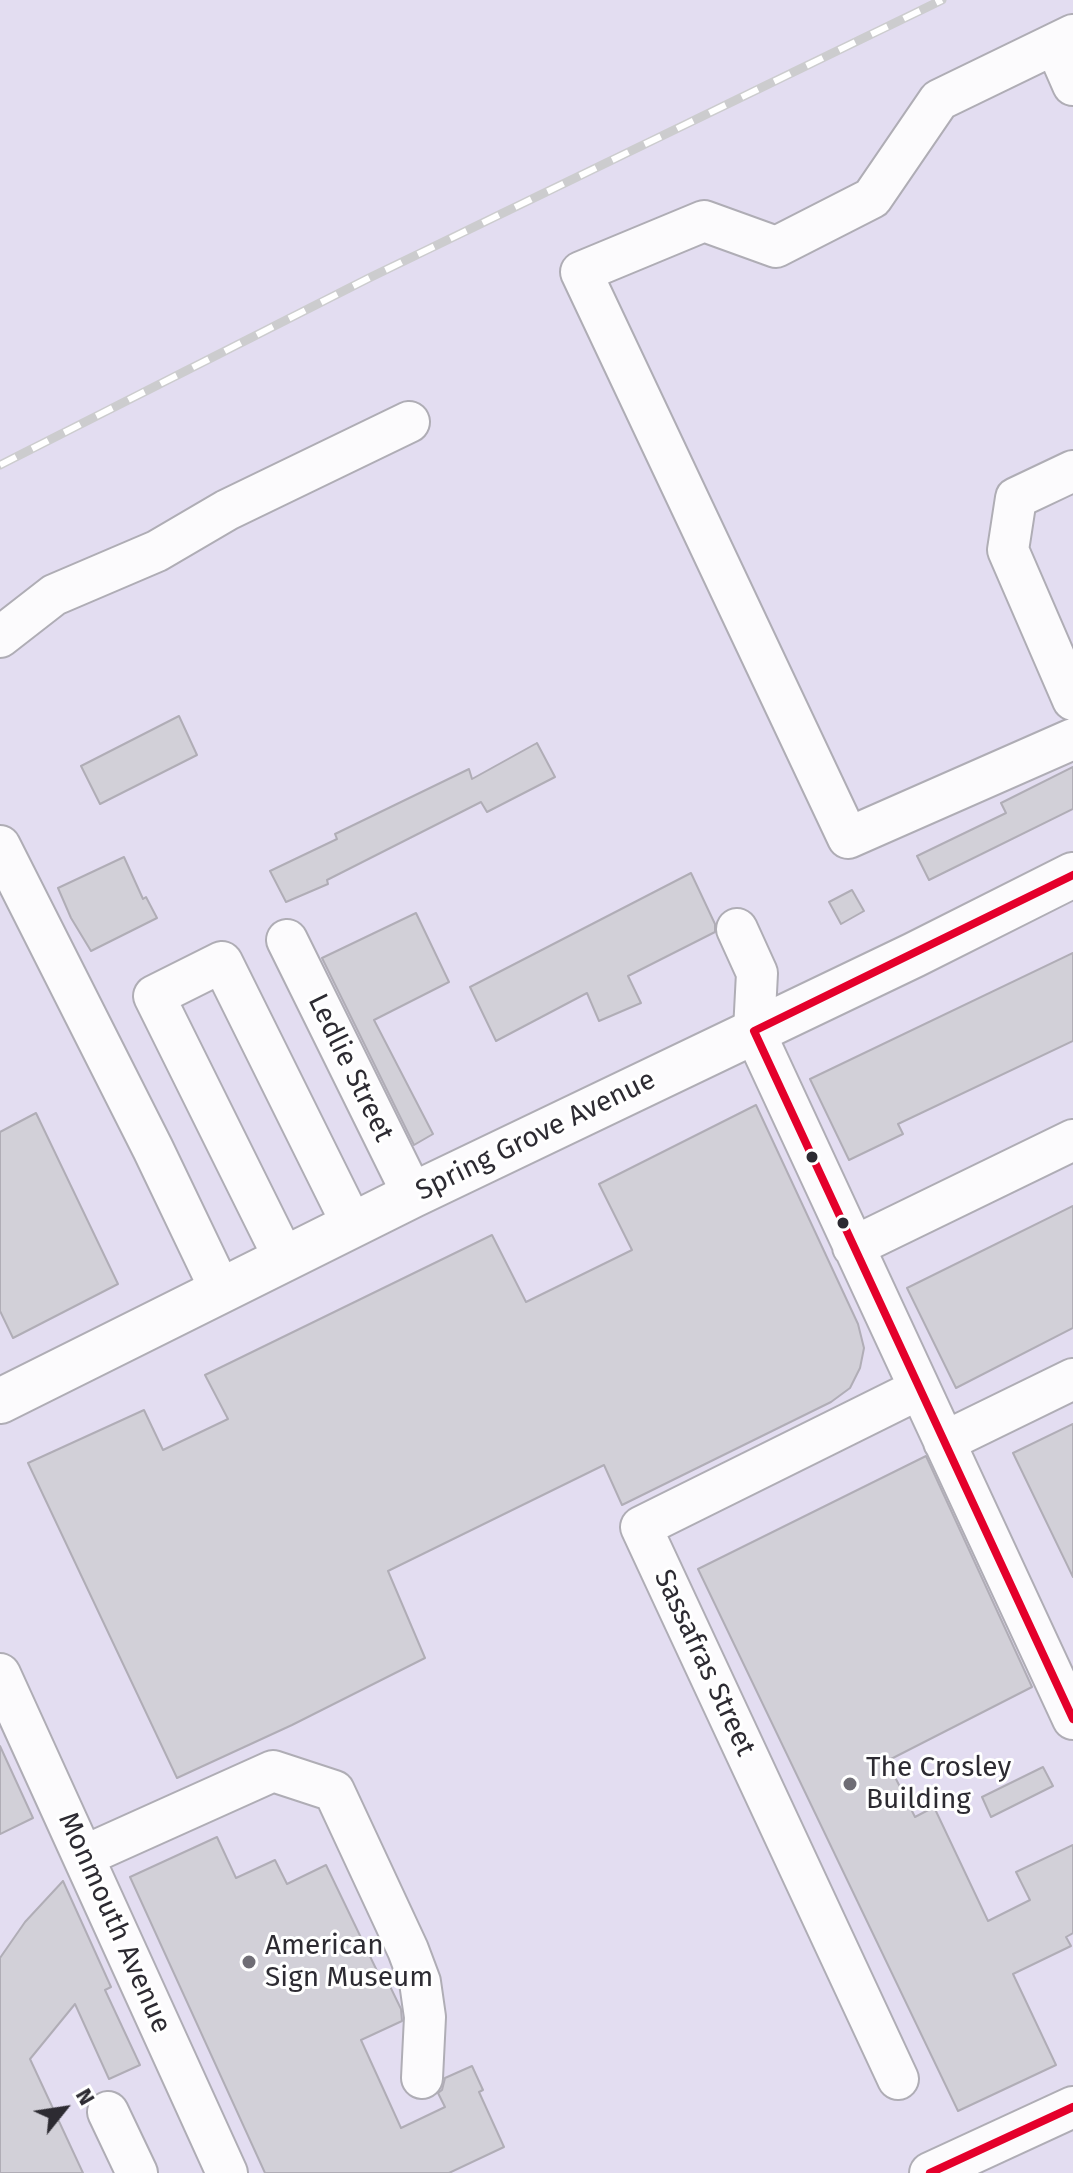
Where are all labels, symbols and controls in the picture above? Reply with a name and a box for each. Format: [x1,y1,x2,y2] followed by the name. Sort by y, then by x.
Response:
[300,989,400,1147] street label: Ledlie Street
[411,1063,661,1209] street label: Spring Grove Avenue
[804,1149,820,1165] unlabelled marker
[835,1215,851,1231] unlabelled marker
[646,1565,762,1761] street label: Sassafras Street
[866,1751,1011,1817] place label: The Crosley Building
[841,1775,859,1793] marker: The Crosley Building
[50,1807,178,2039] street label: Monmouth Avenue
[265,1929,433,1995] place label: American Sign Museum
[240,1953,258,1971] marker: American Sign Museum
[24,2069,104,2149] north arrow
[70,2084,101,2110] text: N

